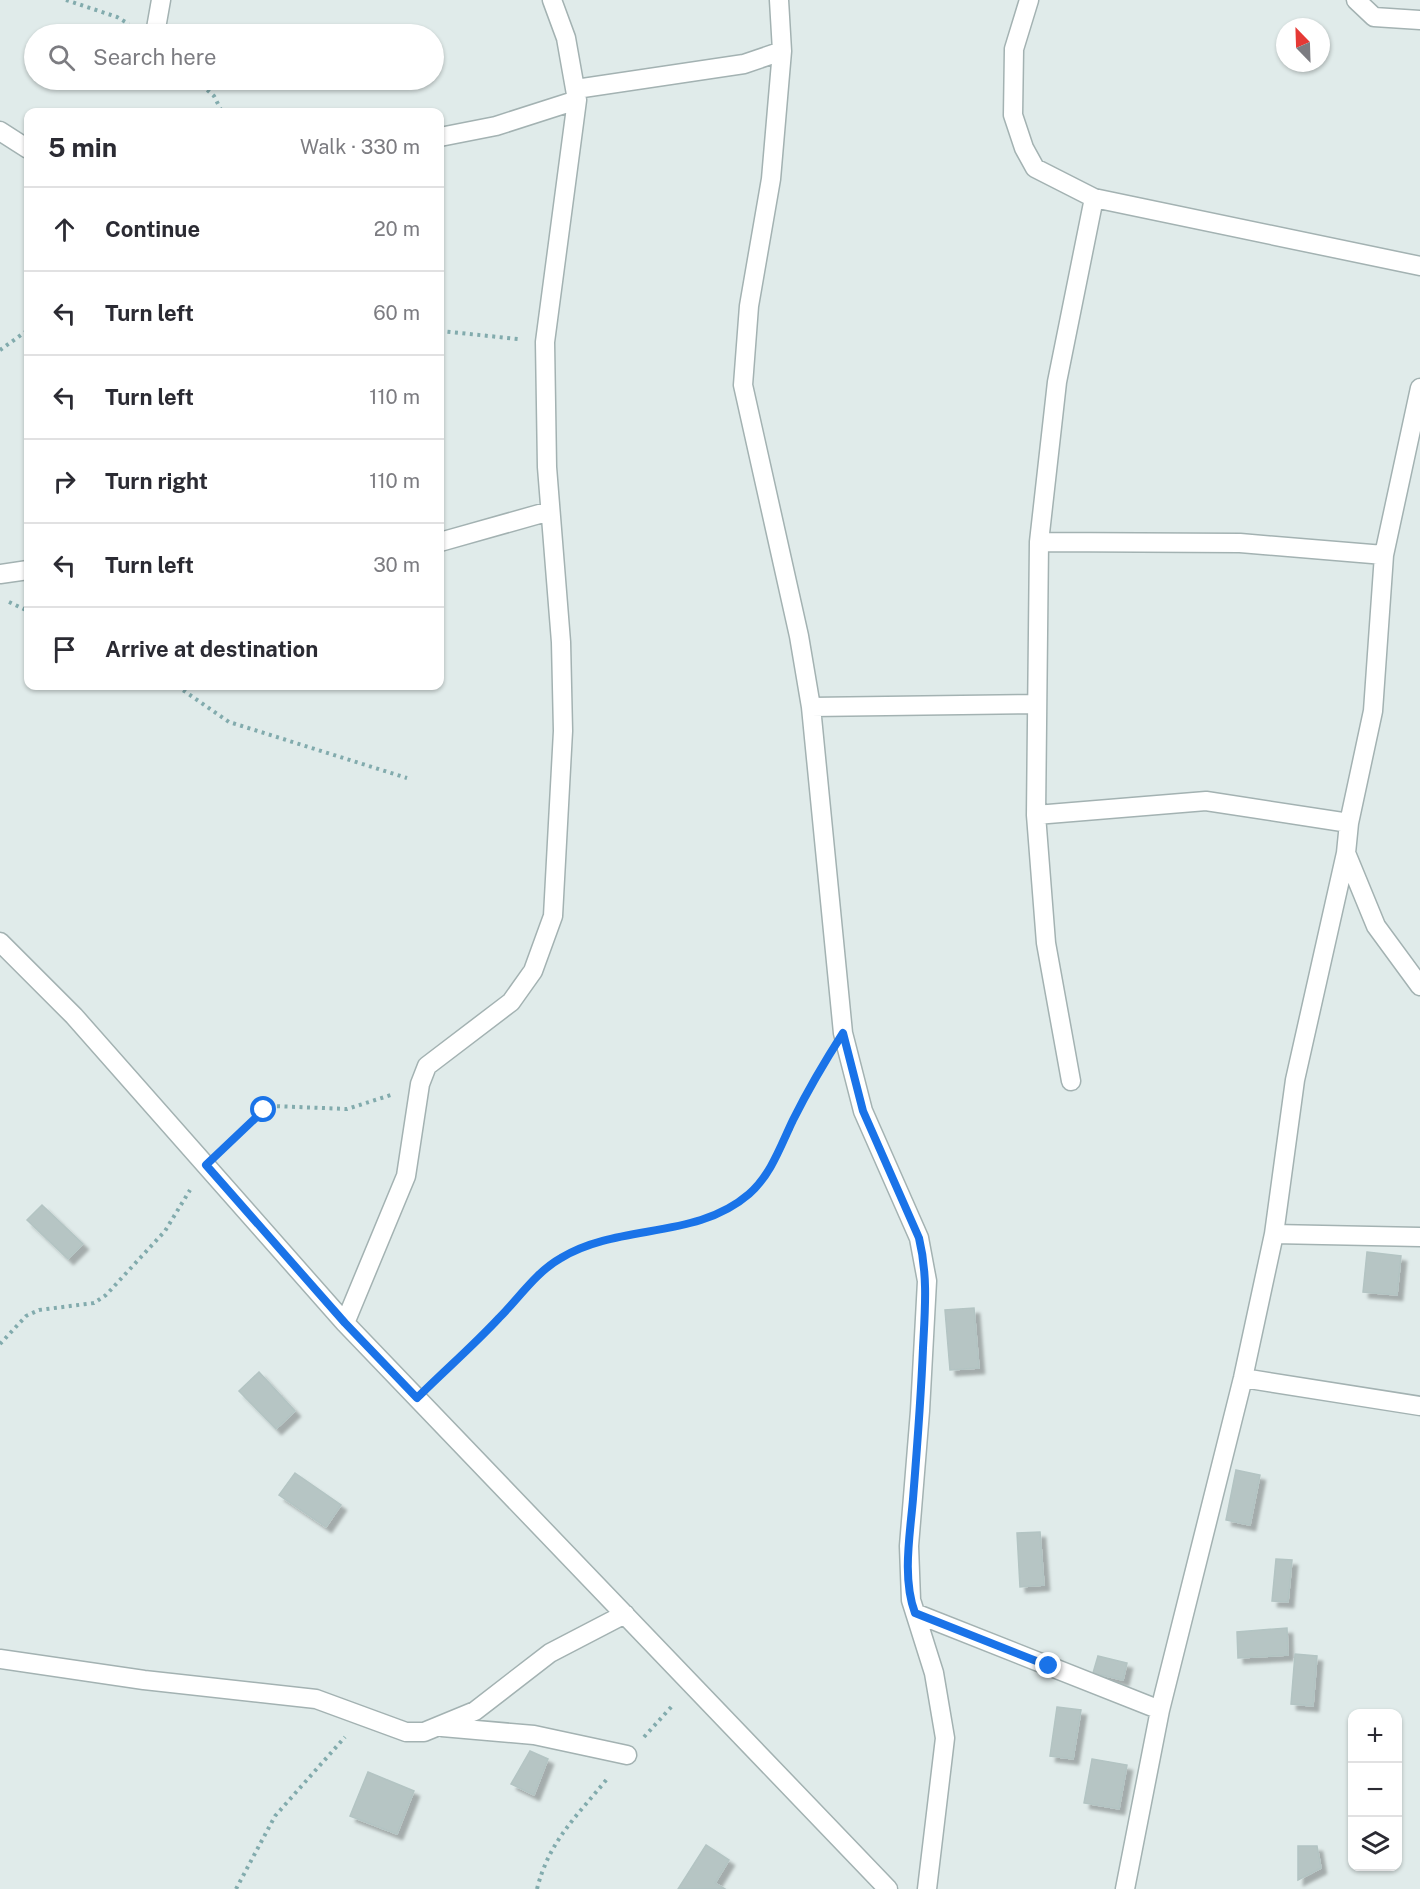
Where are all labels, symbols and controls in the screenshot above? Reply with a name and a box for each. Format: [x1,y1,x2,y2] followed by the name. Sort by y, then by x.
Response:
[1276,18,1330,72] north arrow
[24,24,444,90] search box
[45,41,78,74] icon: search
[93,44,217,70] text: Search here
[48,132,117,163] text: 5 min
[300,135,420,159] text: Walk · 330 m
[48,213,81,246] icon: ahead
[105,216,200,242] text: Continue
[374,217,420,241] text: 20 m
[48,297,81,330] icon: left
[105,300,194,326] text: Turn left
[373,301,420,325] text: 60 m
[48,381,81,414] icon: left
[105,384,194,410] text: Turn left
[369,385,420,409] text: 110 m
[48,465,81,498] icon: right
[105,468,208,494] text: Turn right
[369,469,420,493] text: 110 m
[48,549,81,582] icon: left
[105,552,194,578] text: Turn left
[373,553,420,577] text: 30 m
[48,633,81,666] icon: arrive
[105,636,318,662] text: Arrive at destination
[250,1096,276,1122] route start
[1035,1652,1061,1678] route end
[1348,1709,1402,1871] map controls
[1348,1709,1402,1763] button: +
[1348,1763,1402,1817] button: −
[1348,1817,1402,1871] button: layers

